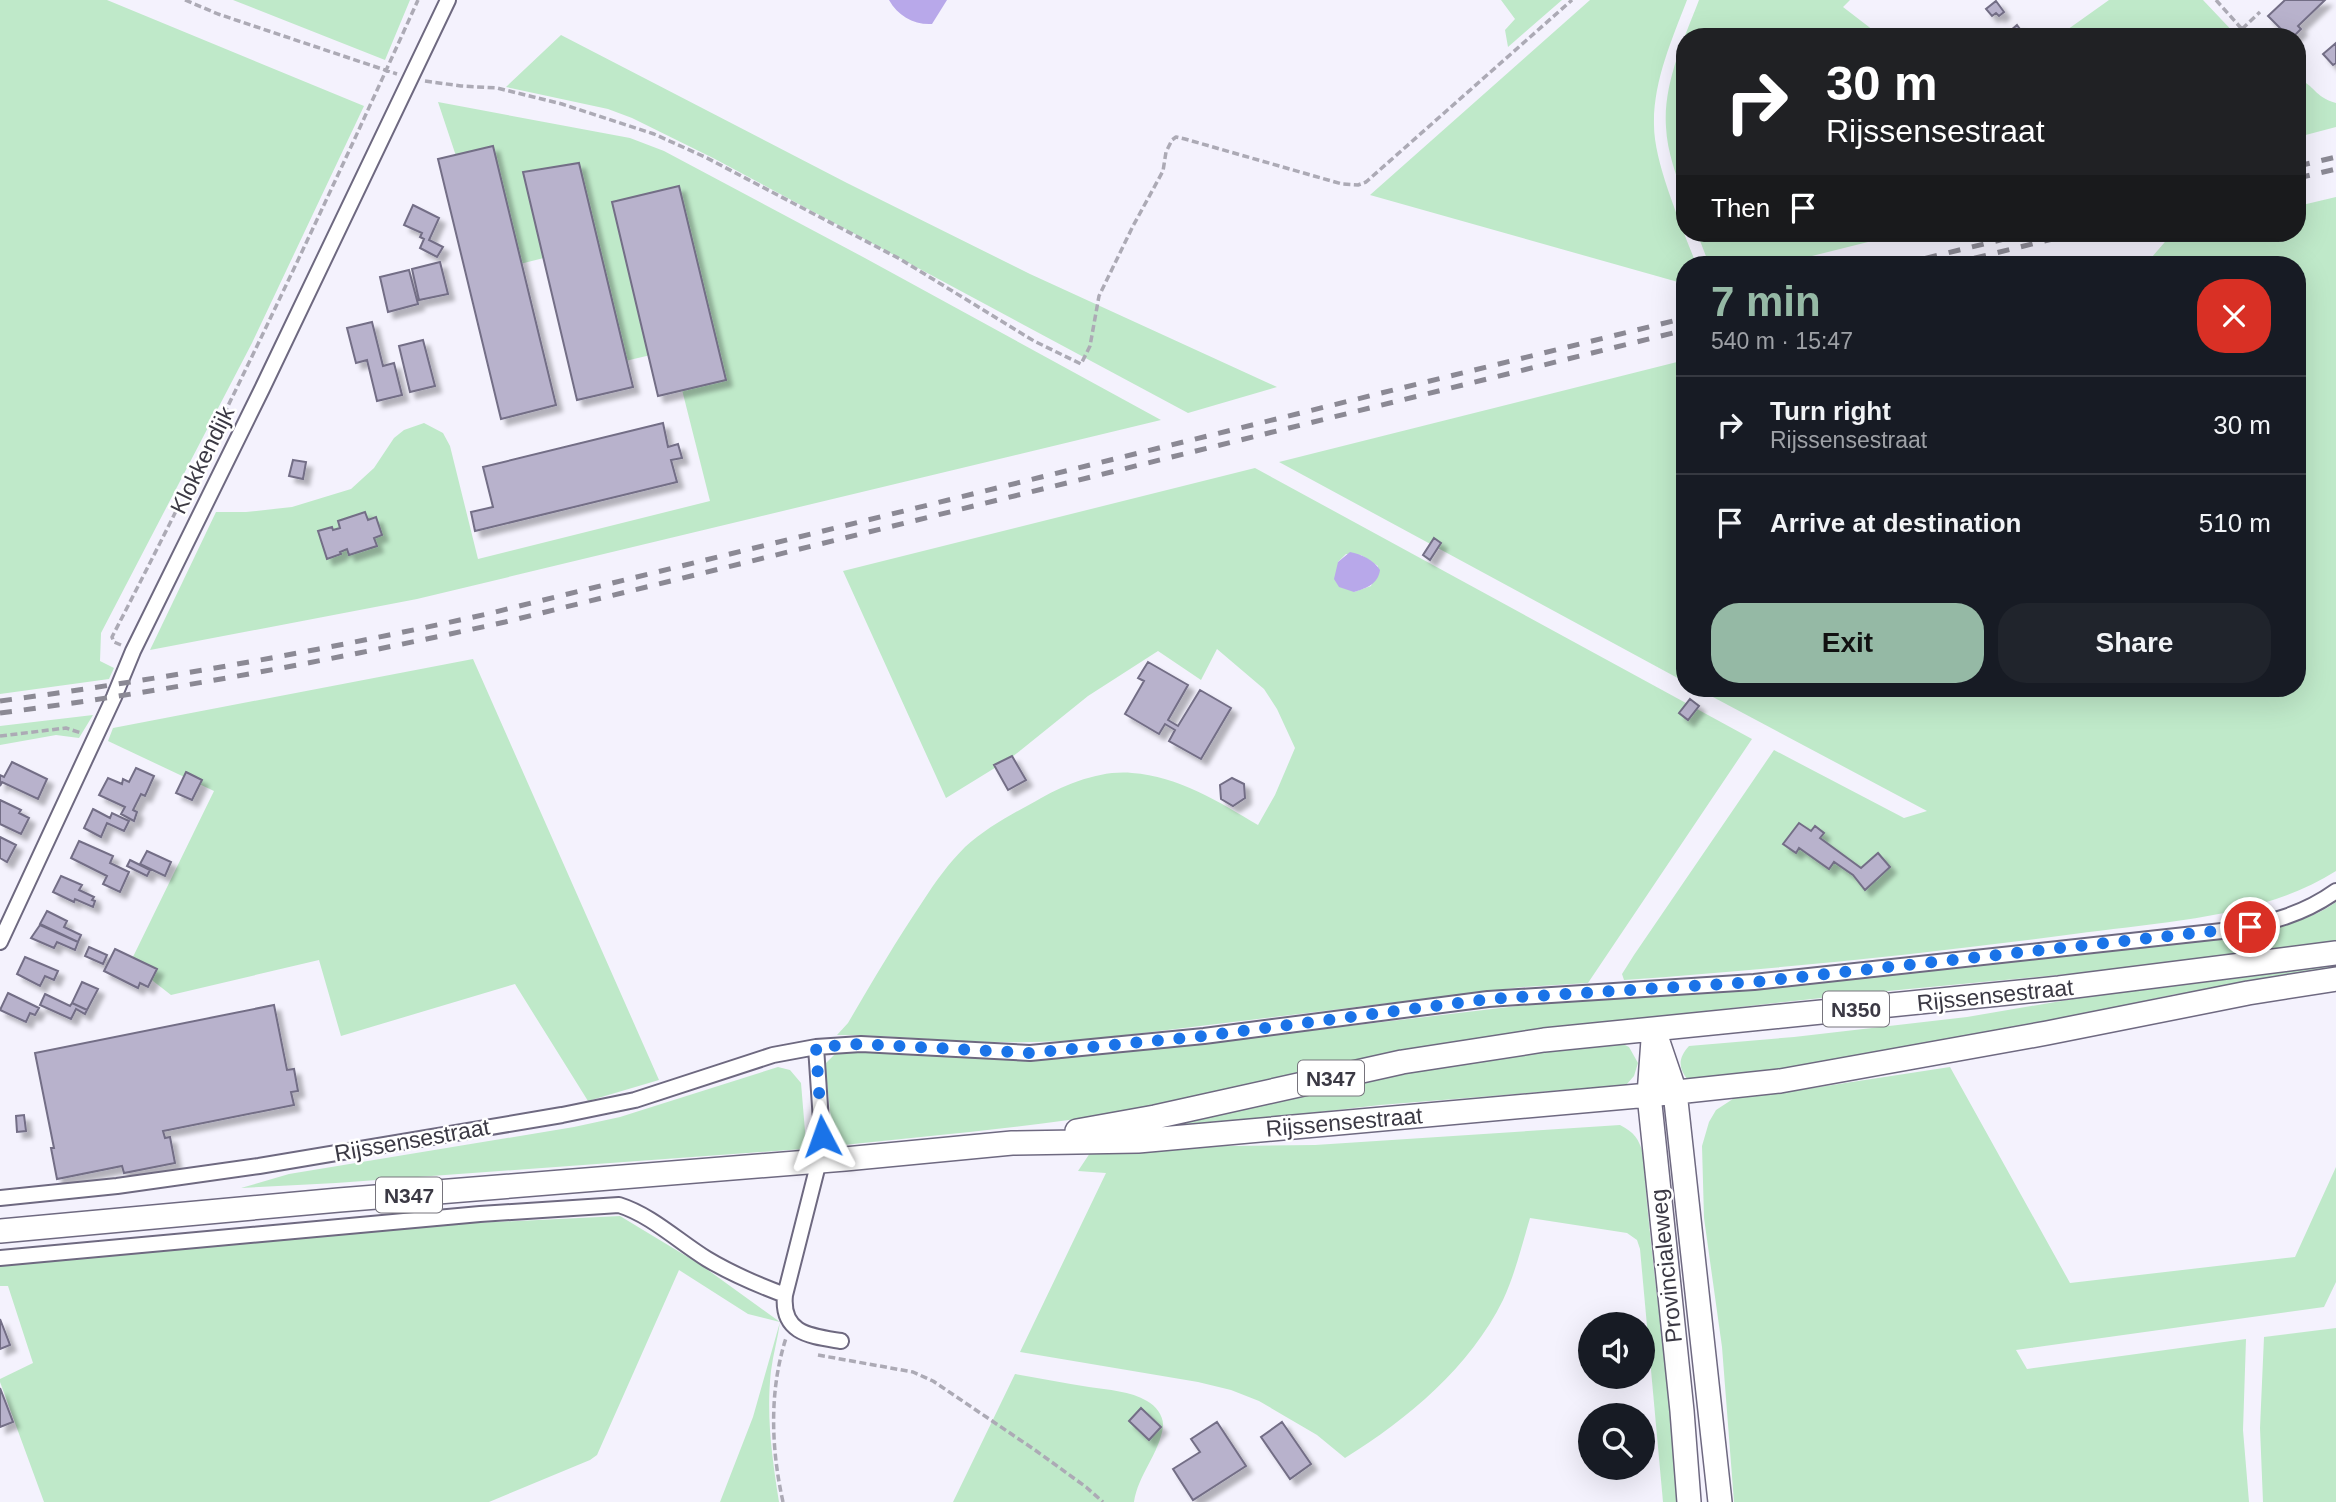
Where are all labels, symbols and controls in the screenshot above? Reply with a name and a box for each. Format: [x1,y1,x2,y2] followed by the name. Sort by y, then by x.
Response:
[1711,56,1802,147] icon: right
[1826,56,1938,110] text: 30 m
[1826,113,2045,149] text: Rijssensestraat
[1784,189,1822,227] icon: arrive
[1711,193,1770,223] text: Then
[1711,278,1821,325] text: 7 min
[2197,279,2271,353] button: close
[1711,328,1853,354] text: 540 m · 15:47
[1770,396,1891,426] text: Turn right
[165,402,239,518] street label: Klokkendijk
[1711,406,1749,444] icon: right
[2213,410,2271,440] text: 30 m
[1770,427,1927,453] text: Rijssensestraat
[1711,504,1749,542] icon: arrive
[1770,508,2021,538] text: Arrive at destination
[2199,508,2271,538] text: 510 m
[1711,603,1984,683] button: Exit
[1998,603,2271,683] button: Share
[2220,897,2280,957] pin
[2231,908,2269,946] icon: arrive
[1915,974,2075,1016] street label: Rijssensestraat
[1823,992,1889,1026] road number: N350
[1298,1060,1364,1096] road number: N347
[785,1099,859,1173] position arrow
[1265,1102,1424,1142] street label: Rijssensestraat
[332,1113,492,1166] street label: Rijssensestraat
[376,1178,442,1212] road number: N347
[1645,1188,1687,1344] street label: Provincialeweg
[1578,1312,1655,1480] map controls
[1578,1312,1655,1389] button: sound
[1578,1403,1655,1480] button: search

